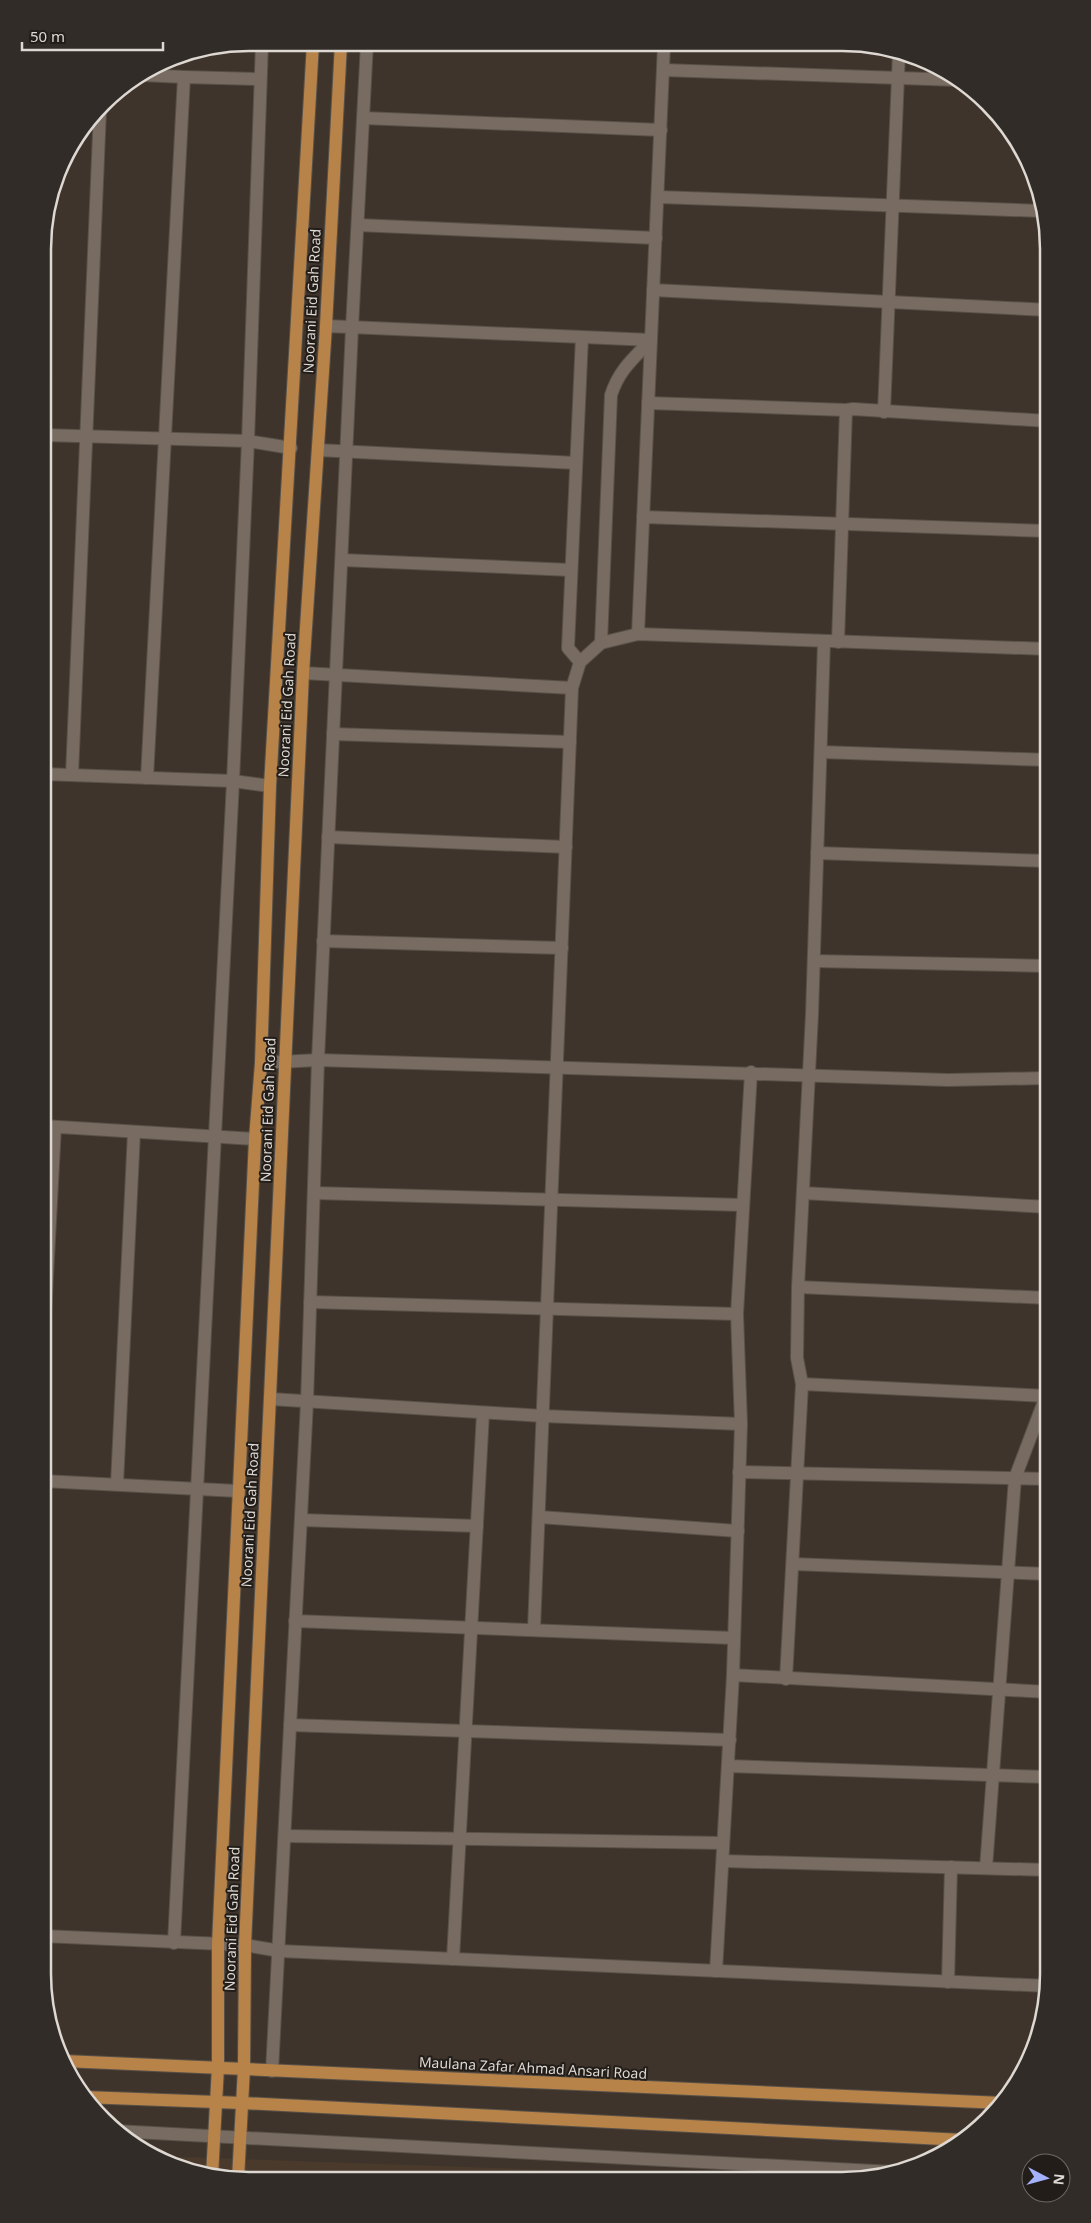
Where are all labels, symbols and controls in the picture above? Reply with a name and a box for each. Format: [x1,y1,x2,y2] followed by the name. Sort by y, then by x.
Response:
[22,20,164,52] scale bar
[30,26,65,46] text: 50 m
[298,228,325,374] street label: Noorani Eid Gah Road
[273,632,300,778] street label: Noorani Eid Gah Road
[255,1037,280,1183] street label: Noorani Eid Gah Road
[236,1442,263,1588] street label: Noorani Eid Gah Road
[219,1846,244,1992] street label: Noorani Eid Gah Road
[418,2052,648,2083] street label: Maulana Zafar Ahmad Ansari Road
[1021,2153,1071,2203] north arrow
[1049,2173,1069,2186] text: N

